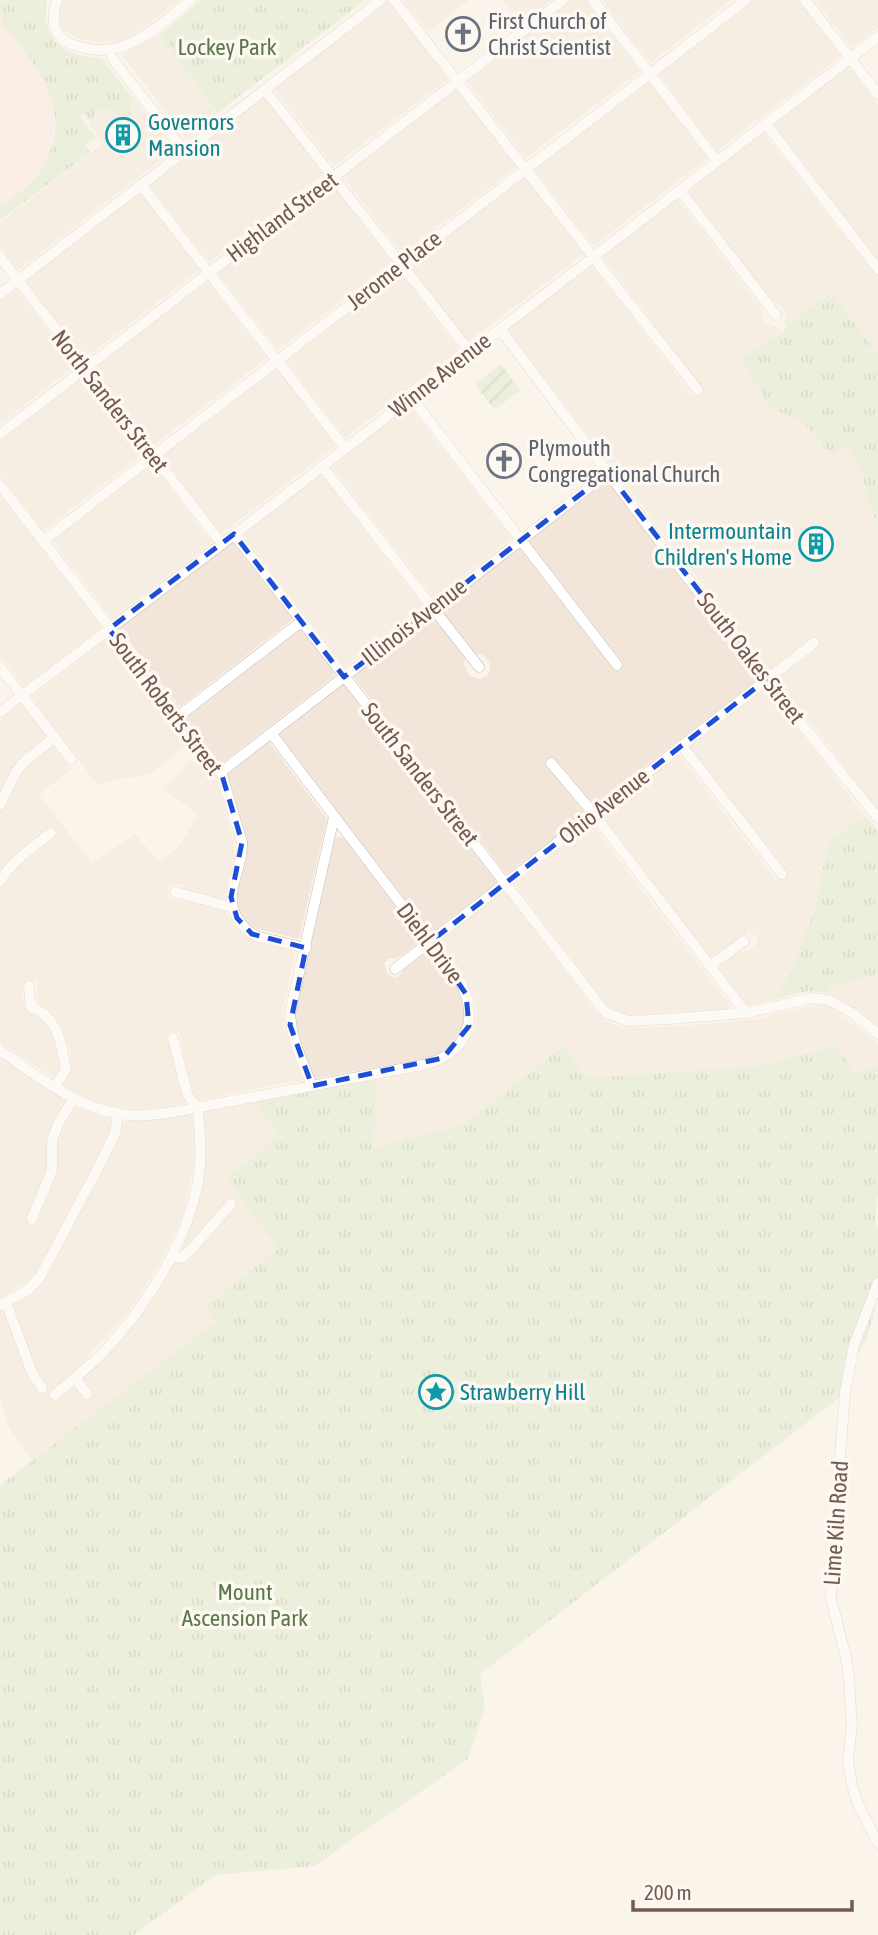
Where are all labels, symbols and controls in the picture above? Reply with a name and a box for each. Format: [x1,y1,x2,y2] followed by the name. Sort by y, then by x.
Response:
[488,8,611,60] place label: First Church of Christ Scientist
[444,15,482,53] church icon: First Church of Christ Scientist
[177,34,277,60] park label: Lockey Park
[148,109,234,161] place label: Governors Mansion
[104,116,142,154] building icon: Governors Mansion
[221,167,343,267] street label: Highland Street
[342,225,446,315] street label: Jerome Place
[46,325,174,477] street label: North Sanders Street
[384,327,496,423] street label: Winne Avenue
[528,435,720,487] place label: Plymouth Congregational Church
[485,442,523,480] church icon: Plymouth Congregational Church
[654,518,792,570] place label: Intermountain Children's Home
[797,525,835,563] building icon: Intermountain Children's Home
[357,573,471,671] street label: Illinois Avenue
[692,588,810,728] street label: South Oakes Street
[104,628,228,780] street label: South Roberts Street
[356,697,484,851] street label: South Sanders Street
[554,763,654,849] street label: Ohio Avenue
[391,898,469,988] street label: Diehl Drive
[417,1373,455,1411] place icon: Strawberry Hill
[460,1379,585,1405] place label: Strawberry Hill
[819,1460,853,1586] street label: Lime Kiln Road
[182,1579,308,1631] park label: Mount Ascension Park
[633,1868,852,1912] scale bar
[644,1880,692,1904] text: 200 m

